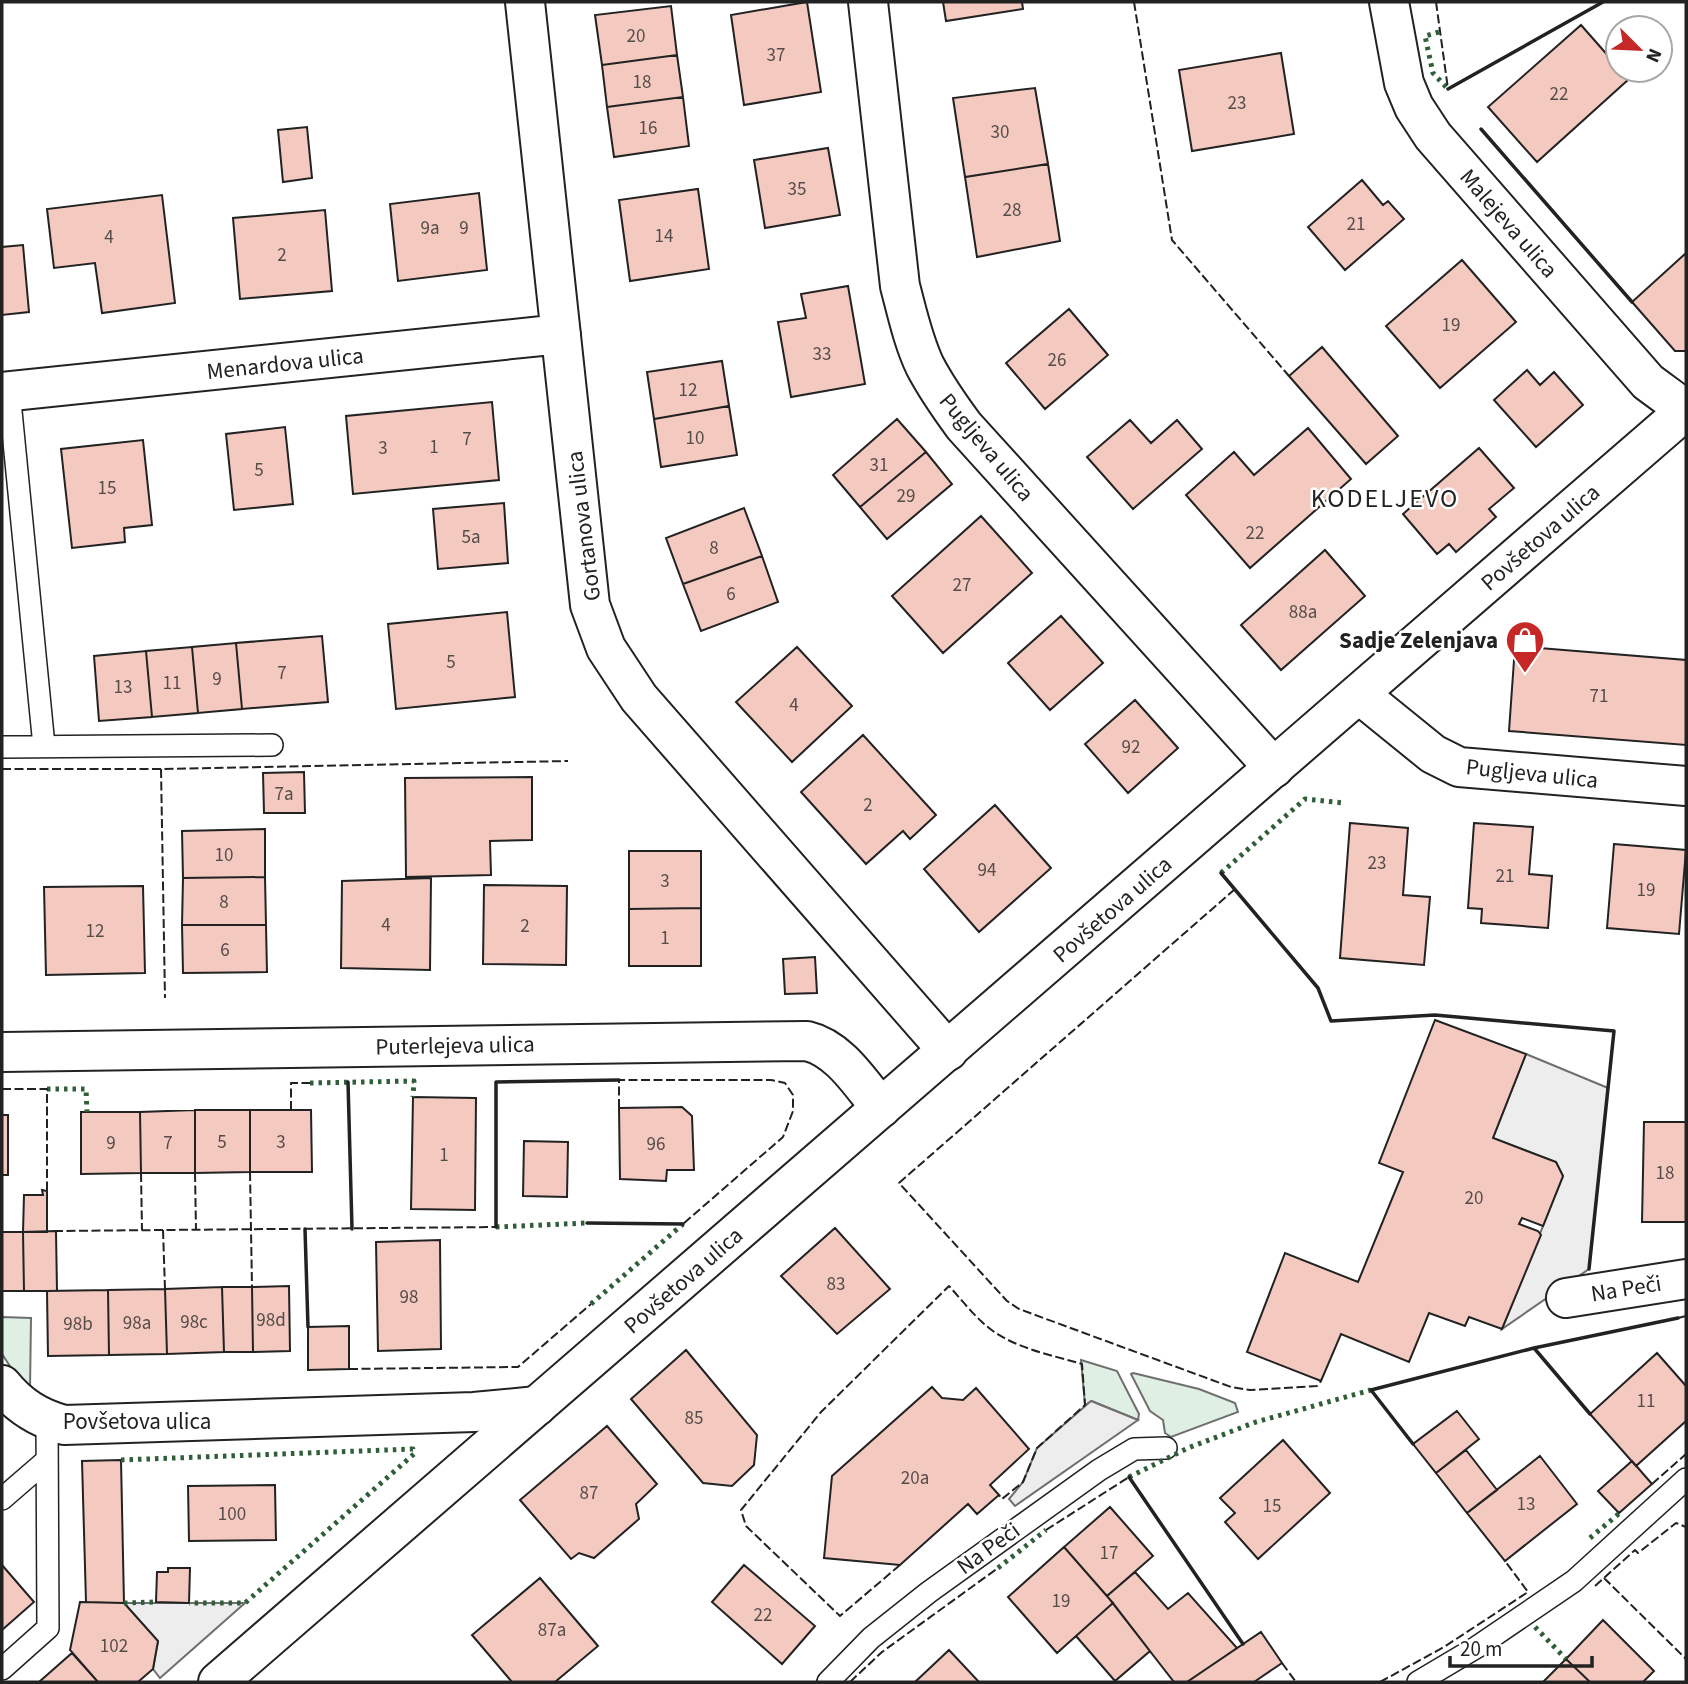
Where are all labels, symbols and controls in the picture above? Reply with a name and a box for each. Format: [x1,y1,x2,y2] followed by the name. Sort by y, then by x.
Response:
[1604,14,1674,84] north arrow
[627,23,645,50] house number: 20
[767,42,785,69] house number: 37
[1638,44,1668,67] text: N
[633,69,651,96] house number: 18
[1550,81,1568,108] house number: 22
[1228,90,1246,117] house number: 23
[639,115,657,142] house number: 16
[991,119,1009,146] house number: 30
[1452,162,1565,285] street label: Malejeva ulica
[788,176,806,203] house number: 35
[1003,197,1021,224] house number: 28
[1347,211,1365,238] house number: 21
[420,215,440,242] house number: 9a
[459,215,469,242] house number: 9
[655,223,673,250] house number: 14
[104,224,114,251] house number: 4
[277,242,287,269] house number: 2
[1442,312,1460,339] house number: 19
[205,339,365,388] street label: Menardova ulica
[813,341,831,368] house number: 33
[1048,347,1066,374] house number: 26
[679,377,697,404] house number: 12
[931,386,1042,509] street label: Pugljeva ulica
[686,425,704,452] house number: 10
[462,426,472,453] house number: 7
[429,434,439,461] house number: 1
[378,435,388,462] house number: 3
[558,449,609,603] street label: Gortanova ulica
[870,452,888,479] house number: 31
[254,457,264,484] house number: 5
[98,475,116,502] house number: 15
[1473,476,1607,599] street label: Povšetova ulica
[1311,480,1459,517] district label: KODELJEVO
[897,483,915,510] house number: 29
[1246,520,1264,547] house number: 22
[461,524,481,551] house number: 5a
[709,535,719,562] house number: 8
[953,572,971,599] house number: 27
[726,581,736,608] house number: 6
[1289,599,1317,626] house number: 88a
[1504,619,1546,674] shop icon: Sadje Zelenjava
[1339,624,1498,657] place label: Sadje Zelenjava
[446,649,456,676] house number: 5
[277,660,287,687] house number: 7
[212,666,222,693] house number: 9
[163,670,181,697] house number: 11
[114,674,132,701] house number: 13
[1590,683,1608,710] house number: 71
[789,692,799,719] house number: 4
[1122,734,1140,761] house number: 92
[1464,750,1600,797] street label: Pugljeva ulica
[274,781,294,808] house number: 7a
[863,792,873,819] house number: 2
[215,842,233,869] house number: 10
[1045,848,1179,971] street label: Povšetova ulica
[1368,850,1386,877] house number: 23
[978,857,996,884] house number: 94
[1496,863,1514,890] house number: 21
[660,868,670,895] house number: 3
[1637,877,1655,904] house number: 19
[219,889,229,916] house number: 8
[381,912,391,939] house number: 4
[520,913,530,940] house number: 2
[86,918,104,945] house number: 12
[660,925,670,952] house number: 1
[220,937,230,964] house number: 6
[375,1028,535,1063] street label: Puterlejeva ulica
[217,1129,227,1156] house number: 5
[276,1129,286,1156] house number: 3
[106,1130,116,1157] house number: 9
[163,1130,173,1157] house number: 7
[647,1131,665,1158] house number: 96
[439,1142,449,1169] house number: 1
[1656,1160,1674,1187] house number: 18
[1465,1185,1483,1212] house number: 20
[616,1219,750,1342] street label: Povšetova ulica
[1588,1267,1664,1310] street label: Na Peči
[827,1271,845,1298] house number: 83
[400,1284,418,1311] house number: 98
[256,1307,286,1334] house number: 98d
[180,1309,208,1336] house number: 98c
[123,1310,151,1337] house number: 98a
[63,1311,93,1338] house number: 98b
[1637,1388,1655,1415] house number: 11
[63,1405,211,1438] street label: Povšetova ulica
[685,1405,703,1432] house number: 85
[901,1465,929,1492] house number: 20a
[580,1480,598,1507] house number: 87
[1517,1491,1535,1518] house number: 13
[1263,1493,1281,1520] house number: 15
[218,1501,246,1528] house number: 100
[950,1514,1027,1583] street label: Na Peči
[1100,1540,1118,1567] house number: 17
[1052,1588,1070,1615] house number: 19
[754,1602,772,1629] house number: 22
[538,1617,566,1644] house number: 87a
[1450,1624,1592,1668] scale bar
[100,1633,128,1660] house number: 102
[1460,1634,1502,1664] text: 20 m

